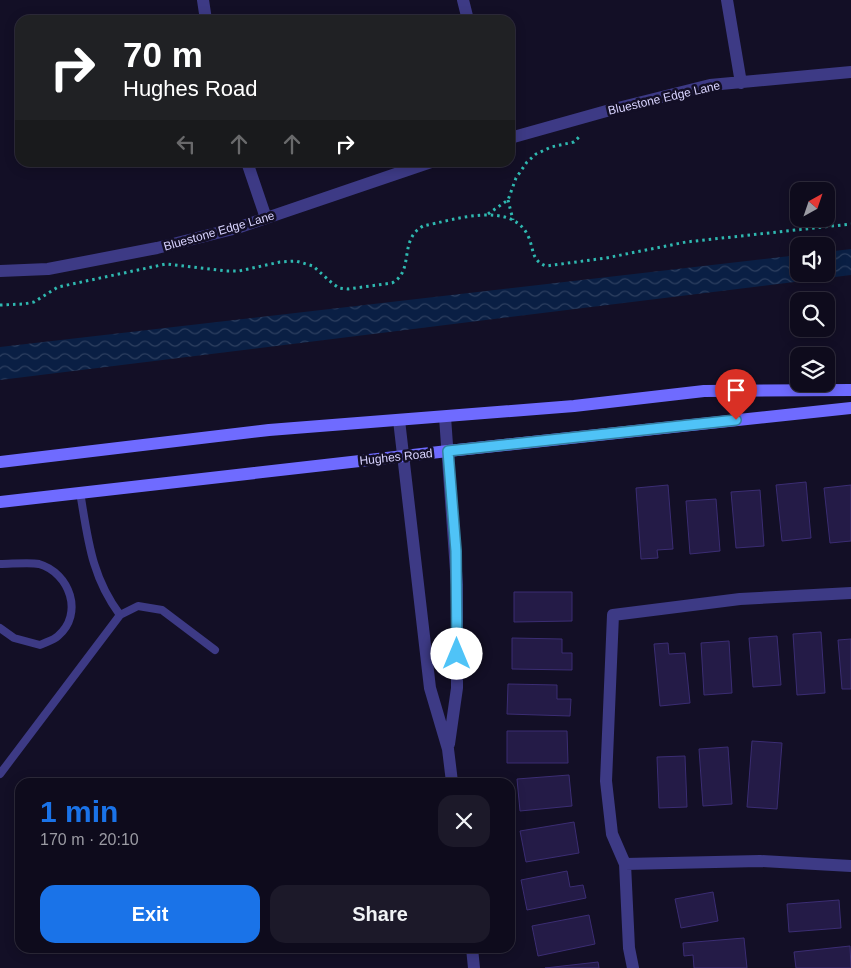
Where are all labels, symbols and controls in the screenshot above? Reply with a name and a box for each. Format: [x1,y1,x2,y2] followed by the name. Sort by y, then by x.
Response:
[40,35,105,100] icon: right
[123,35,203,74] text: 70 m
[123,76,258,101] text: Hughes Road
[607,78,722,118] street label: Bluestone Edge Lane
[172,130,200,158] icon: left
[225,130,253,158] icon: ahead
[278,130,306,158] icon: ahead
[331,130,359,158] icon: right
[790,182,835,228] north arrow
[790,182,835,392] map controls
[162,208,276,254] street label: Bluestone Edge Lane
[790,237,835,282] button: sound
[790,292,835,337] button: search
[790,347,835,392] button: layers
[715,369,757,420] pin
[722,376,750,404] icon: arrive
[359,446,433,468] street label: Hughes Road
[430,627,482,679] position arrow
[40,795,118,828] text: 1 min
[438,795,490,847] button: close
[40,831,139,848] text: 170 m · 20:10
[40,885,260,943] button: Exit
[270,885,490,943] button: Share

